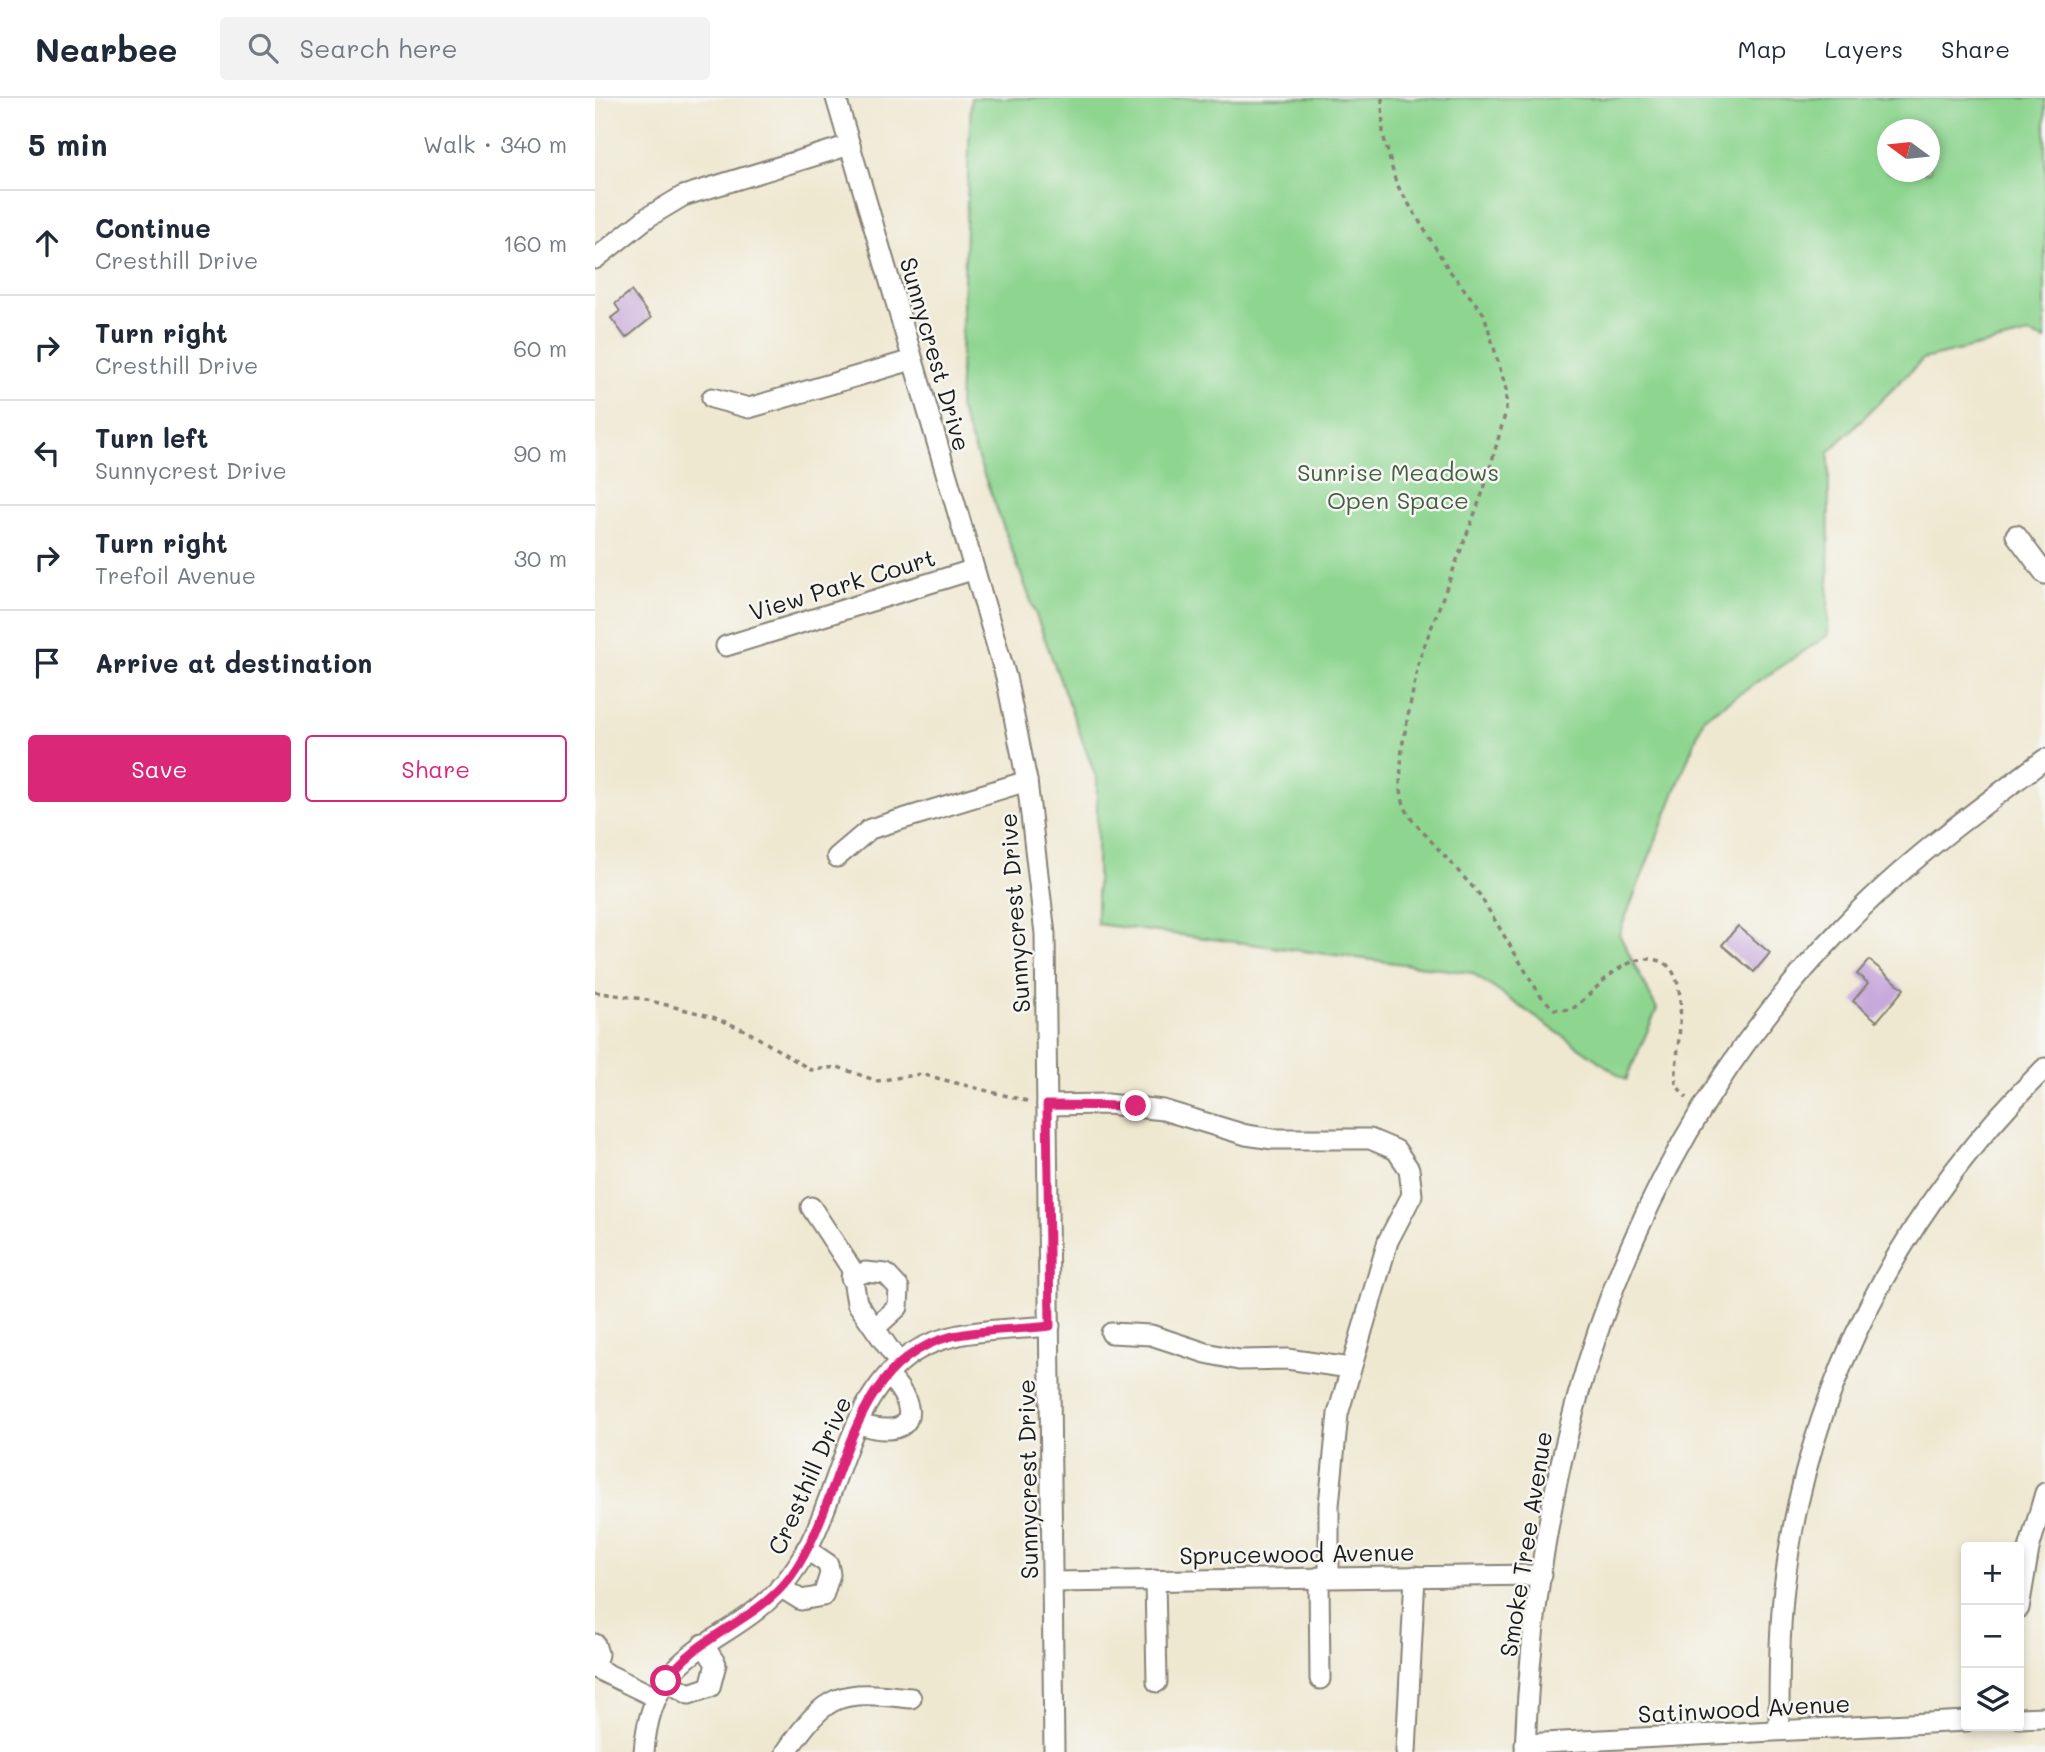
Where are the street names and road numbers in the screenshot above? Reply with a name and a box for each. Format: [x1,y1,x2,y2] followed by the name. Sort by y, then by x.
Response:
[894,254,978,454] street label: Sunnycrest Drive
[745,541,939,627] street label: View Park Court
[992,812,1036,1014] street label: Sunnycrest Drive
[1010,1379,1044,1579] street label: Sunnycrest Drive
[760,1391,858,1559] street label: Cresthill Drive
[1492,1429,1558,1659] street label: Smoke Tree Avenue
[1179,1535,1415,1571] street label: Sprucewood Avenue
[1637,1687,1851,1729] street label: Satinwood Avenue

